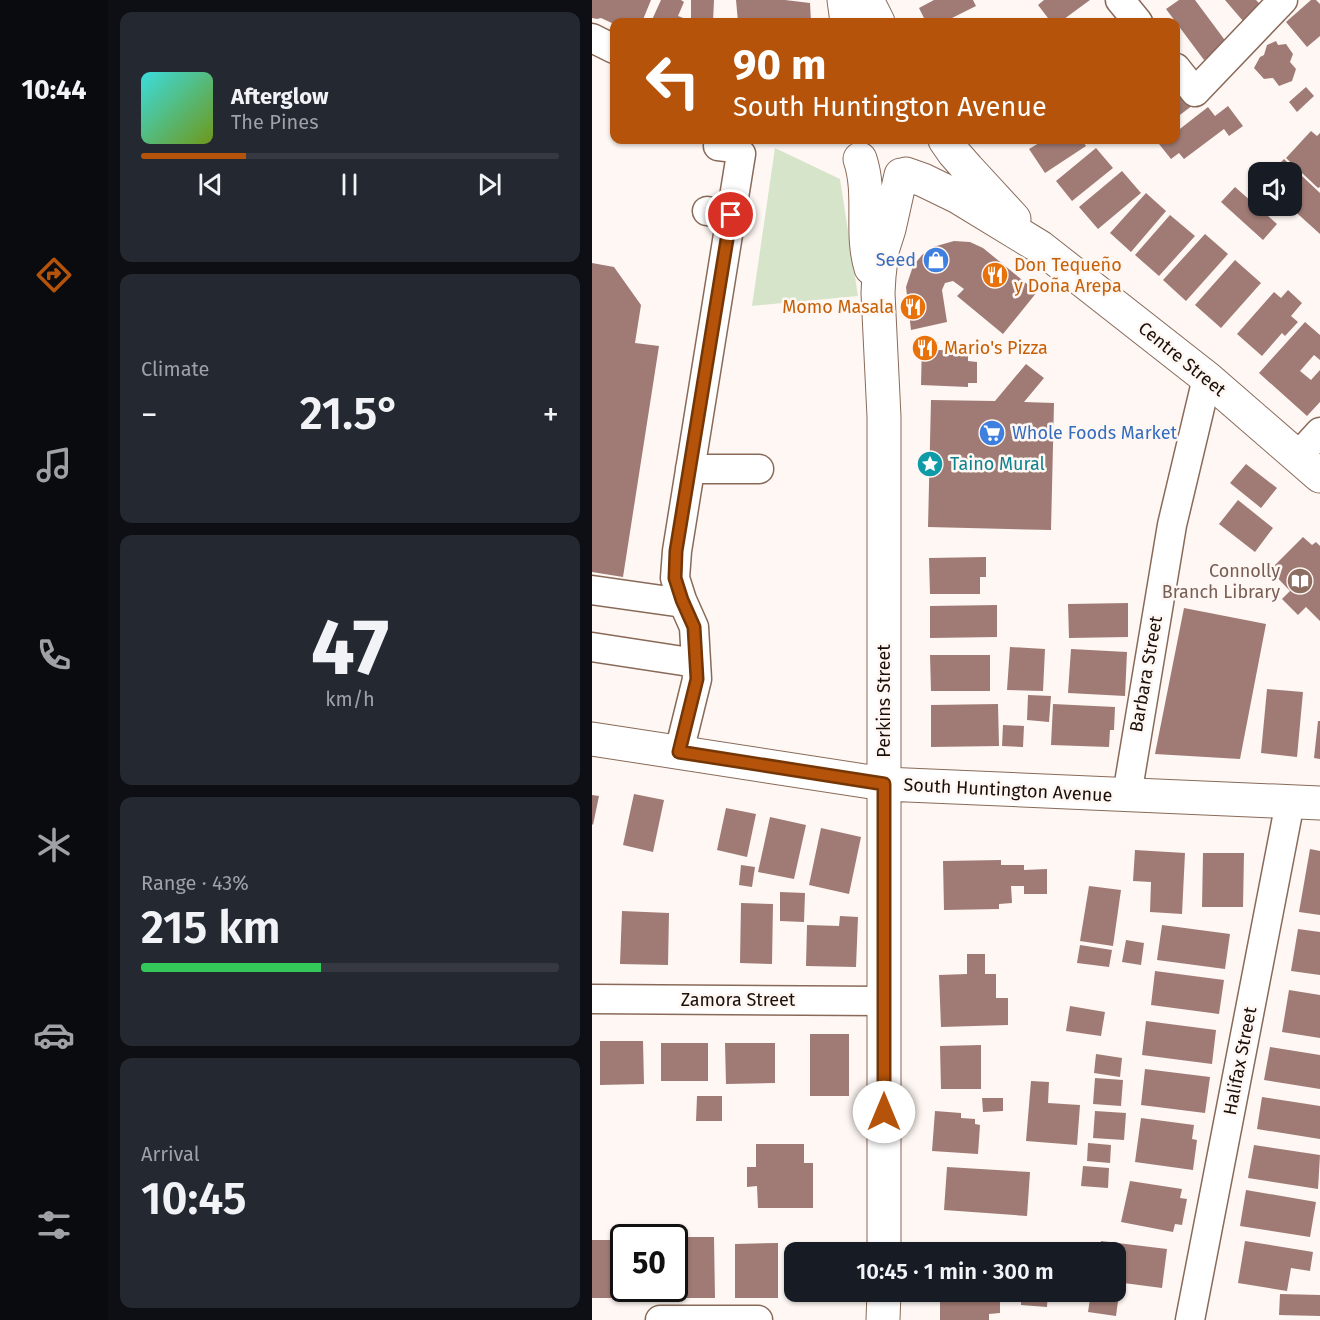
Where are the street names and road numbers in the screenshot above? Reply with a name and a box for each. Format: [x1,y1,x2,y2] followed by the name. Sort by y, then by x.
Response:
[1134,317,1231,401] street label: Centre Street
[1125,614,1167,734] street label: Barbara Street
[873,644,895,758] street label: Perkins Street
[903,774,1113,806] street label: South Huntington Avenue
[681,989,796,1011] street label: Zamora Street
[1219,1004,1261,1117] street label: Halifax Street

